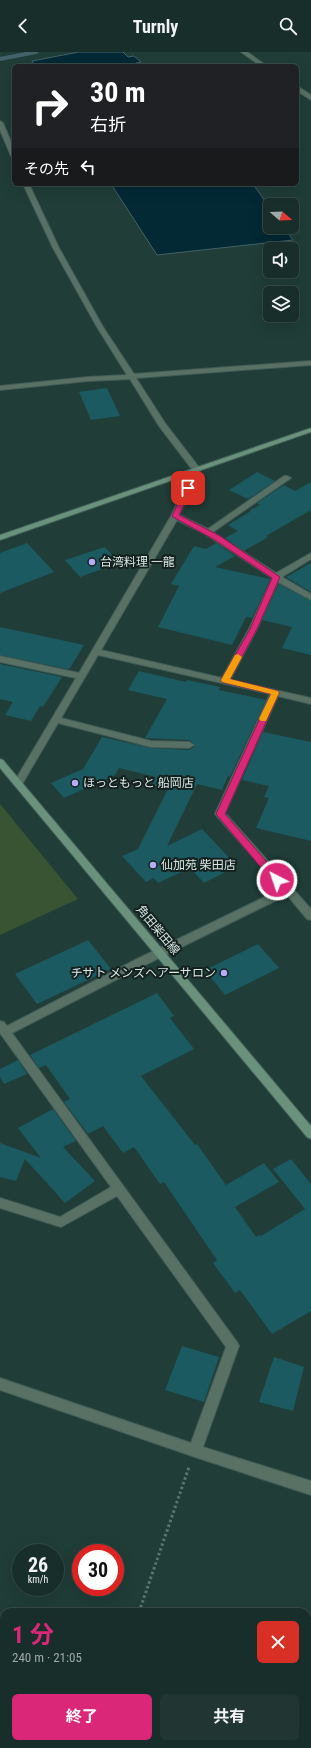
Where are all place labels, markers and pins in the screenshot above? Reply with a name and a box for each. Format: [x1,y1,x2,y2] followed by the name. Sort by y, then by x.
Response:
[171,471,205,505] pin
[100,555,175,569] place label: 台湾料理 一龍
[87,557,97,567] marker: 台湾料理 一龍
[83,776,194,790] place label: ほっともっと 船岡店
[70,778,80,788] marker: ほっともっと 船岡店
[161,858,236,872] place label: 仙加苑 柴田店
[148,860,158,870] marker: 仙加苑 柴田店
[70,966,216,980] place label: チサト メンズヘアーサロン
[219,968,229,978] marker: チサト メンズヘアーサロン

